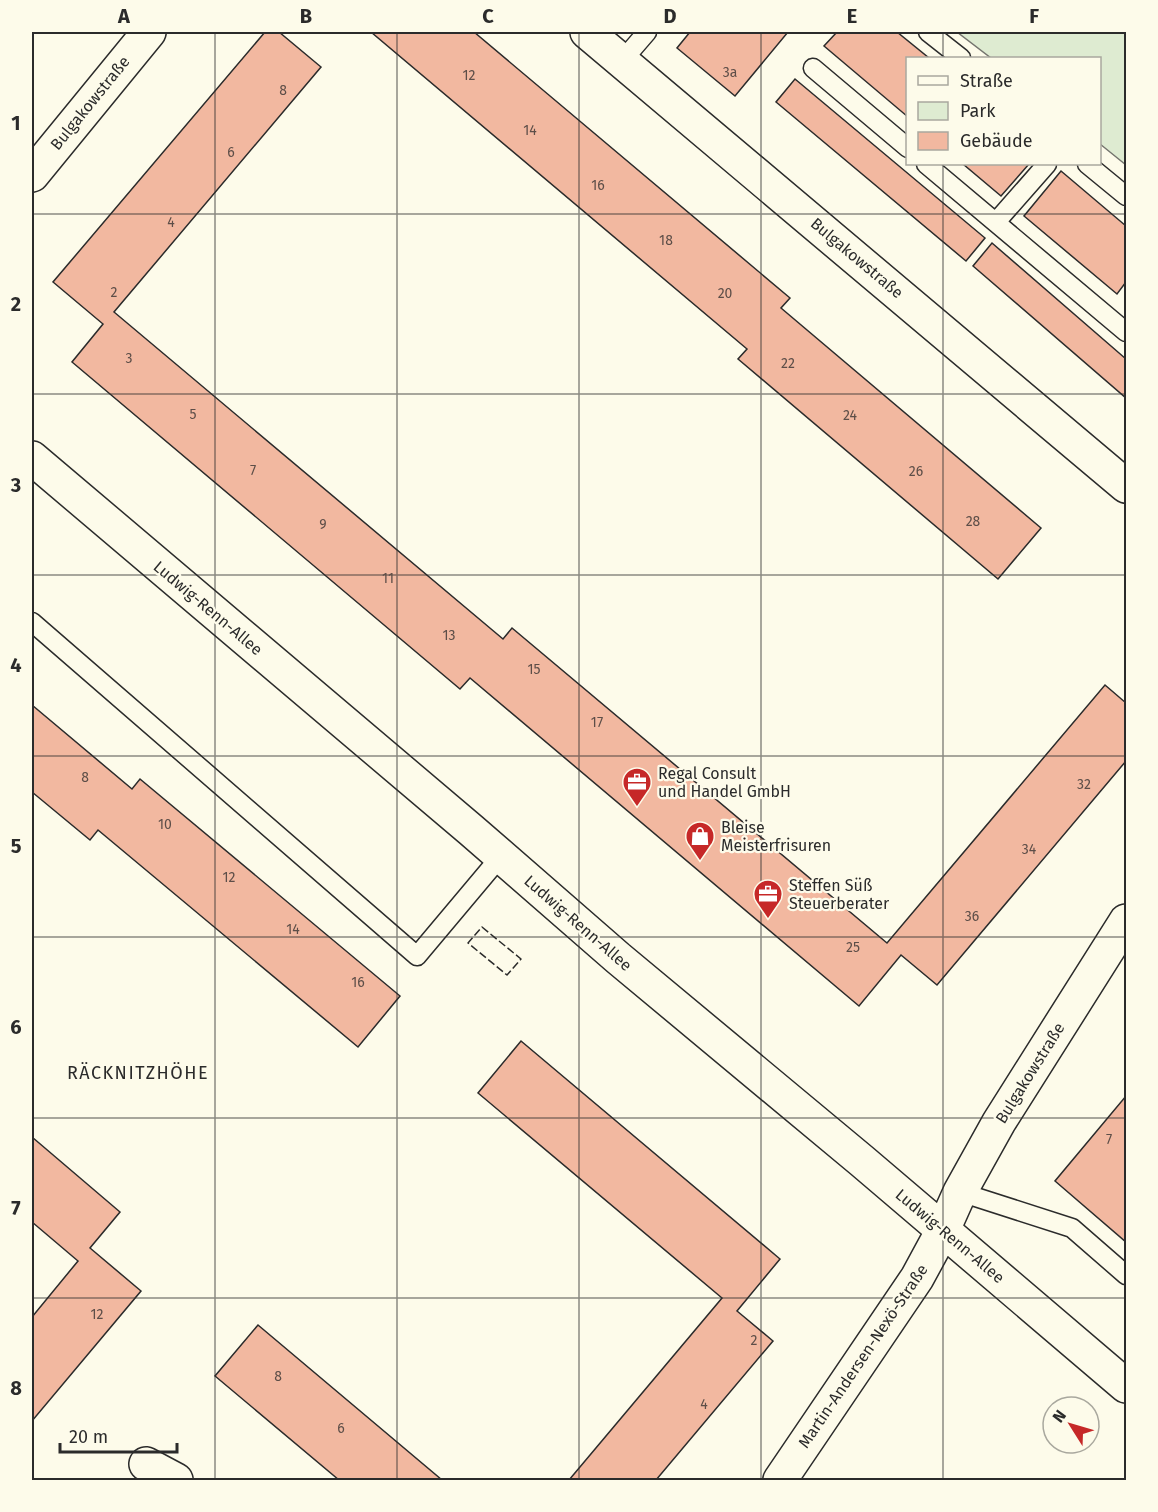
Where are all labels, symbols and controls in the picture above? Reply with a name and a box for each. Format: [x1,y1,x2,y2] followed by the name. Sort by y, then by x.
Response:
[117,4,131,28] text: A
[300,4,312,28] text: B
[482,4,494,28] text: C
[663,4,677,28] text: D
[847,4,857,28] text: E
[1029,4,1039,28] text: F
[46,52,134,154] street label: Bulgakowstraße
[906,57,1101,165] legend
[723,64,737,81] house number: 3a
[463,67,476,84] house number: 12
[960,70,1013,92] text: Straße
[279,82,287,99] house number: 8
[960,100,996,122] text: Park
[11,111,21,135] text: 1
[523,122,537,139] house number: 14
[960,130,1033,152] text: Gebäude
[227,144,235,161] house number: 6
[591,177,605,194] house number: 16
[167,214,175,231] house number: 4
[807,214,907,302] street label: Bulgakowstraße
[659,232,673,249] house number: 18
[111,284,118,301] house number: 2
[718,285,733,302] house number: 20
[11,292,21,316] text: 2
[126,350,133,367] house number: 3
[781,355,795,372] house number: 22
[189,406,197,423] house number: 5
[843,407,858,424] house number: 24
[250,462,256,479] house number: 7
[909,463,923,480] house number: 26
[10,473,21,497] text: 3
[966,513,981,530] house number: 28
[319,516,327,533] house number: 9
[150,557,266,659] street label: Ludwig-Renn-Allee
[382,570,394,587] house number: 11
[442,627,456,644] house number: 13
[10,653,22,677] text: 4
[527,661,541,678] house number: 15
[591,714,603,731] house number: 17
[658,764,791,801] place label: Regal Consult und Handel GmbH
[621,766,653,808] office icon: Regal Consult und Handel GmbH
[81,769,89,786] house number: 8
[1077,776,1091,793] house number: 32
[158,816,172,833] house number: 10
[721,818,831,855] place label: Bleise Meisterfrisuren
[684,820,716,862] shop icon: Bleise Meisterfrisuren
[11,834,22,858] text: 5
[1022,841,1037,858] house number: 34
[223,869,236,886] house number: 12
[520,871,636,975] street label: Ludwig-Renn-Allee
[789,876,890,913] place label: Steffen Süß Steuerberater
[752,878,784,920] office icon: Steffen Süß Steuerberater
[965,908,979,925] house number: 36
[286,921,300,938] house number: 14
[846,939,860,956] house number: 25
[351,974,365,991] house number: 16
[10,1015,22,1039] text: 6
[991,1019,1069,1127] street label: Bulgakowstraße
[67,1062,209,1084] district label: RÄCKNITZHÖHE
[1106,1131,1112,1148] house number: 7
[892,1185,1008,1287] street label: Ludwig-Renn-Allee
[11,1196,21,1220] text: 7
[794,1261,932,1451] street label: Martin-Andersen-Nexö-Straße
[91,1306,104,1323] house number: 12
[751,1332,758,1349] house number: 2
[274,1368,282,1385] house number: 8
[10,1376,22,1400] text: 8
[1041,1395,1101,1455] north arrow
[700,1396,708,1413] house number: 4
[1049,1406,1070,1426] text: N
[60,1416,177,1454] scale bar
[337,1420,345,1437] house number: 6
[69,1426,108,1448] text: 20 m

